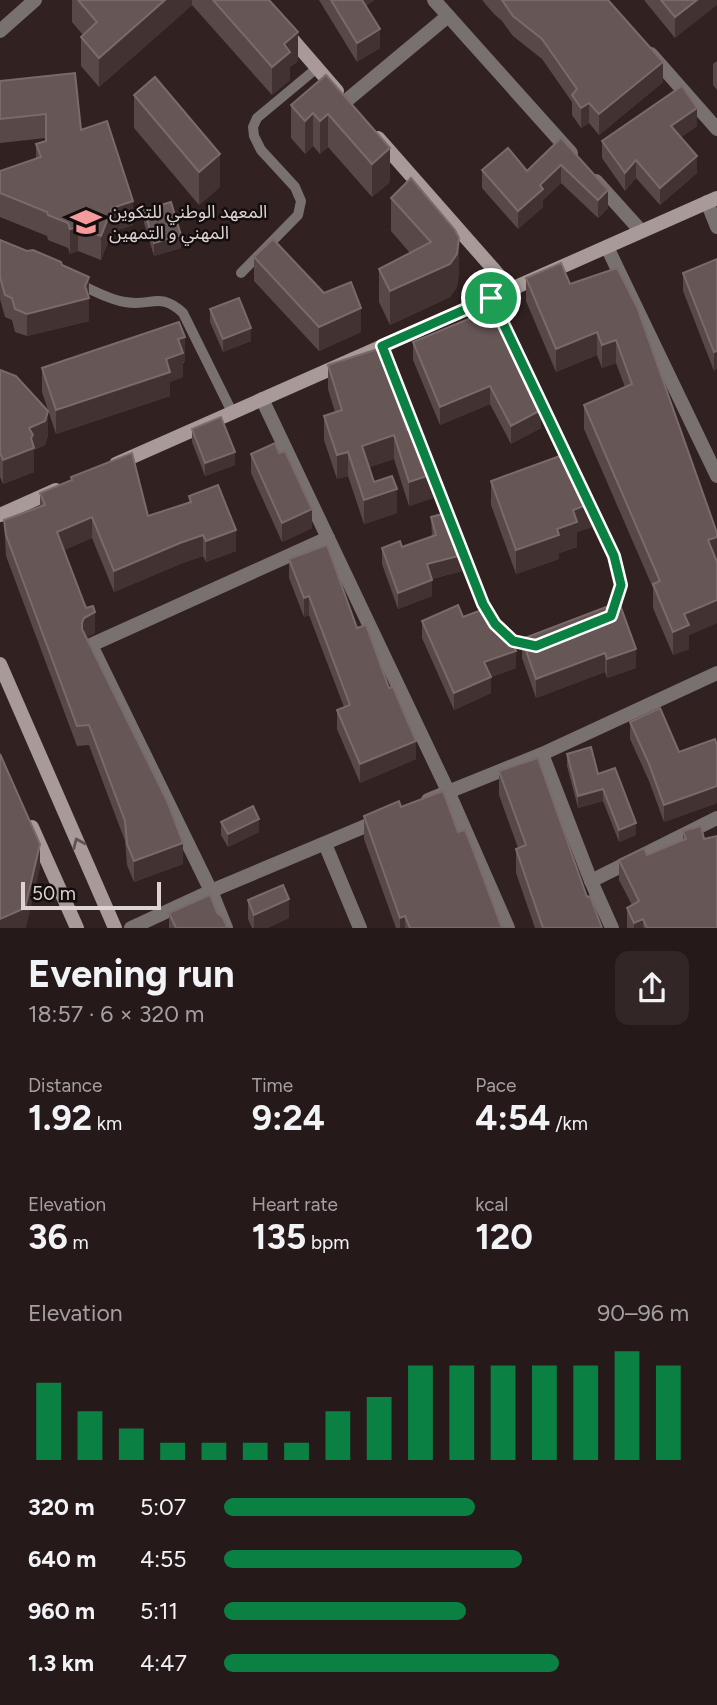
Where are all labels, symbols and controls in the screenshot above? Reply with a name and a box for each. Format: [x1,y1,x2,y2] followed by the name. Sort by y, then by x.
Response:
[109,201,267,246] place label: المعهد الوطني للتكوين المهني و التمهين
[69,205,103,239] school or university icon: المعهد الوطني للتكوين المهني و التمهين
[461,268,521,328] pin
[472,279,510,317] icon: arrive
[72,838,86,850] one-way arrow
[21,879,161,911] scale bar
[32,882,76,905] text: 50 m
[28,951,235,997] text: Evening run
[615,951,689,1025] button: share
[28,1000,204,1028] text: 18:57 · 6 × 320 m
[28,1074,102,1097] text: Distance
[252,1074,293,1097] text: Time
[475,1074,516,1097] text: Pace
[28,1097,92,1139] text: 1.92
[252,1097,325,1139] text: 9:24
[475,1097,551,1139] text: 4:54
[92,1112,122,1135] text: km
[551,1112,588,1135] text: /km
[28,1193,106,1216] text: Elevation
[252,1193,338,1216] text: Heart rate
[475,1193,509,1216] text: kcal
[28,1216,68,1258] text: 36
[252,1216,306,1258] text: 135
[475,1216,533,1258] text: 120
[68,1231,89,1254] text: m
[306,1231,349,1254] text: bpm
[28,1299,123,1327] text: Elevation
[597,1299,689,1327] text: 90–96 m
[28,1493,95,1521] text: 320 m
[140,1493,186,1521] text: 5:07
[28,1545,96,1573] text: 640 m
[140,1545,187,1573] text: 4:55
[28,1597,95,1625] text: 960 m
[140,1597,178,1625] text: 5:11
[28,1649,94,1677] text: 1.3 km
[140,1649,187,1677] text: 4:47

